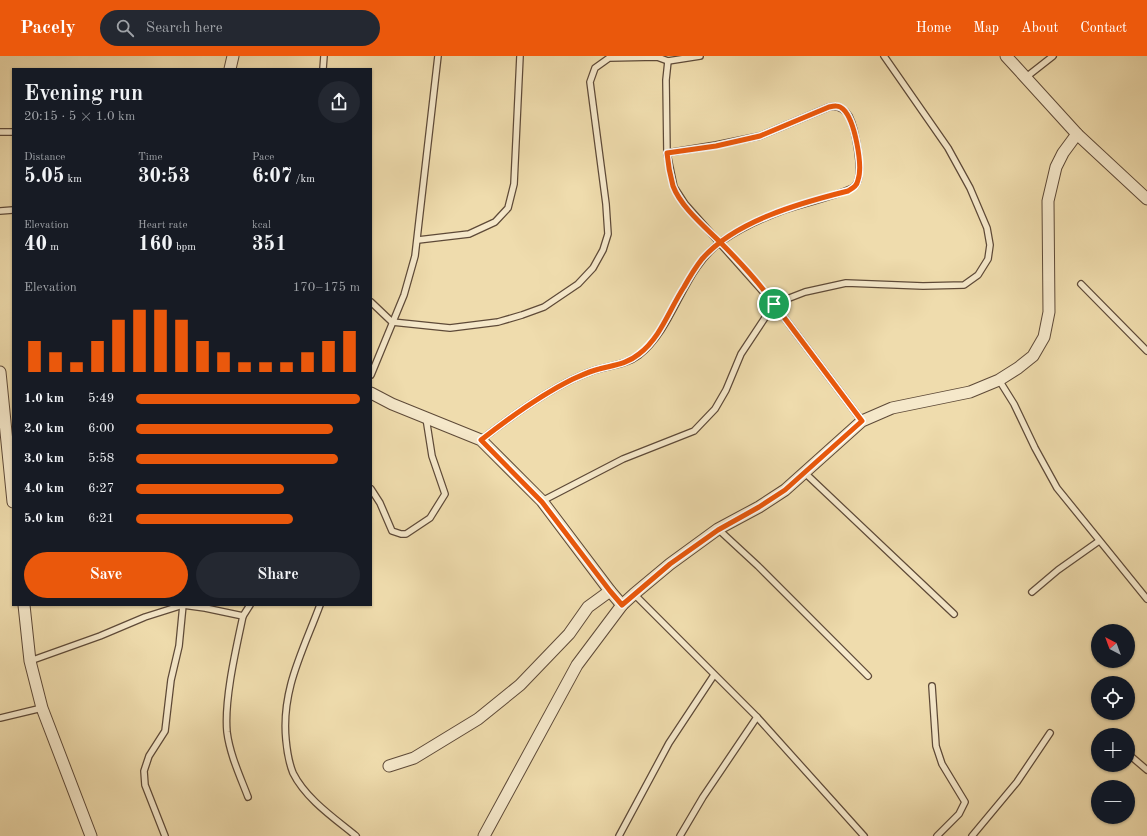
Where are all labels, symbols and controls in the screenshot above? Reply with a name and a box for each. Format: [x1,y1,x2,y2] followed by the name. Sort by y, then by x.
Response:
[100,10,380,46] search box
[114,17,136,39] icon: search
[20,19,76,38] text: Pacely
[146,21,223,36] text: Search here
[916,21,951,35] text: Home
[973,21,999,35] text: Map
[1021,21,1058,35] text: About
[1080,21,1127,35] text: Contact
[318,81,360,123] button: share
[24,83,143,105] text: Evening run
[24,110,135,123] text: 20:15 · 5 × 1.0 km
[24,152,65,163] text: Distance
[138,152,163,163] text: Time
[252,152,274,163] text: Pace
[24,167,64,187] text: 5.05
[138,167,190,187] text: 30:53
[252,167,292,187] text: 6:07
[64,174,82,185] text: km
[292,174,315,185] text: /km
[24,220,69,231] text: Elevation
[138,220,187,231] text: Heart rate
[252,220,271,231] text: kcal
[24,235,47,255] text: 40
[138,235,173,255] text: 160
[252,235,287,255] text: 351
[47,242,59,253] text: m
[173,242,196,253] text: bpm
[24,281,77,294] text: Elevation
[293,281,360,294] text: 170–175 m
[757,287,791,321] pin
[763,293,785,315] icon: arrive
[24,392,64,405] text: 1.0 km
[88,392,114,405] text: 5:49
[24,422,64,435] text: 2.0 km
[88,422,114,435] text: 6:00
[24,452,64,465] text: 3.0 km
[88,452,114,465] text: 5:58
[24,482,64,495] text: 4.0 km
[88,482,114,495] text: 6:27
[24,512,64,525] text: 5.0 km
[88,512,114,525] text: 6:21
[24,552,188,598] button: Save
[196,552,360,598] button: Share
[1091,624,1135,668] north arrow
[1091,624,1135,824] map controls
[1091,676,1135,720] button: locate
[1091,728,1135,772] button: +
[1091,780,1135,824] button: −

